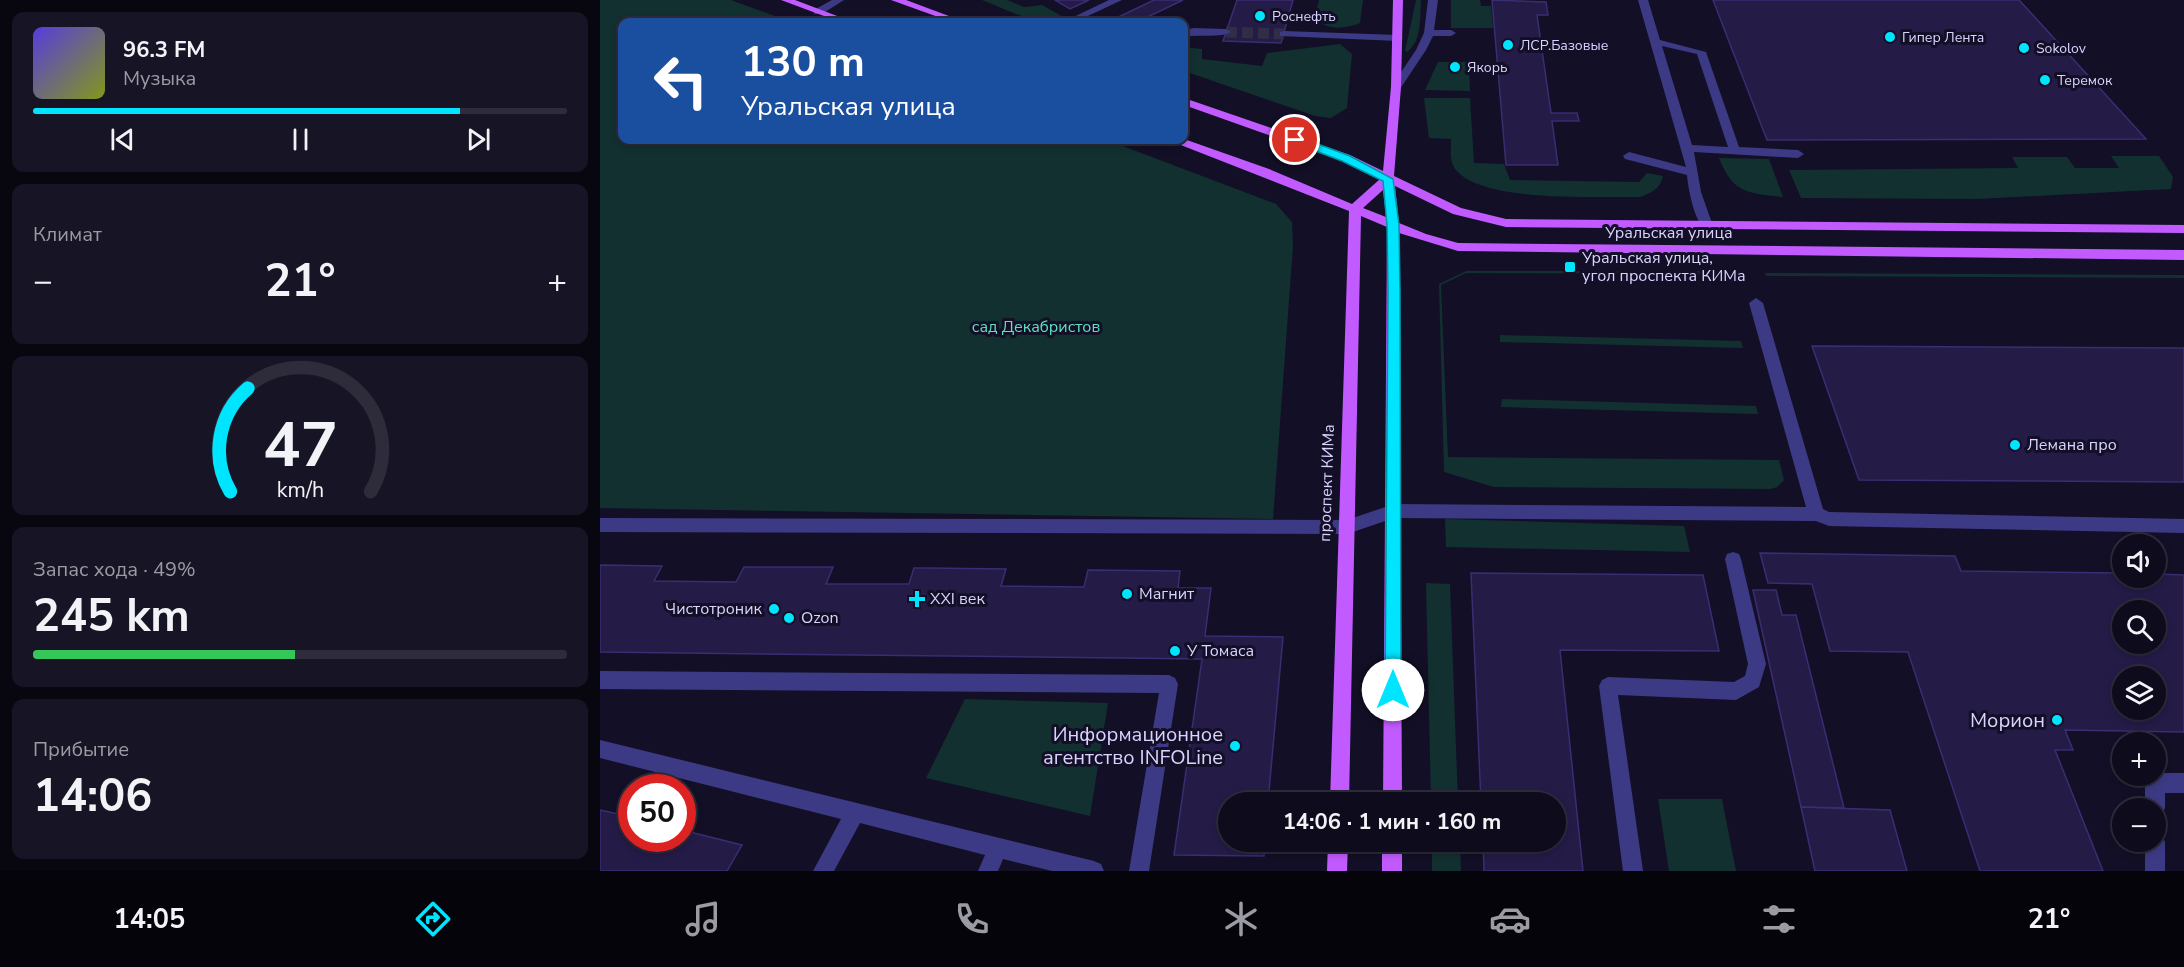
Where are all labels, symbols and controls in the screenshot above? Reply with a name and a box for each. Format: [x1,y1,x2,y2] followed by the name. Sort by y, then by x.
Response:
[1272,7,1336,26] place label: Роснефть
[1253,9,1267,23] marker: Роснефть
[1902,28,1984,47] place label: Гипер Лента
[1883,30,1897,44] marker: Гипер Лента
[741,34,865,91] text: 130 m
[123,35,205,65] text: 96.3 FM
[1520,36,1608,55] place label: ЛСР.Базовые
[1501,38,1515,52] marker: ЛСР.Базовые
[2036,39,2087,58] place label: Sokolov
[2017,41,2031,55] marker: Sokolov
[642,42,720,120] icon: left
[1467,58,1508,77] place label: Якорь
[1448,60,1462,74] marker: Якорь
[123,65,196,92] text: Музыка
[2057,71,2113,90] place label: Теремок
[2038,73,2052,87] marker: Теремок
[741,88,956,125] text: Уральская улица
[1269,114,1320,165] pin
[106,123,139,156] icon: previous
[284,123,317,156] icon: pause
[462,123,495,156] icon: next
[1278,123,1311,156] icon: arrive
[33,221,102,248] text: Климат
[1604,222,1733,244] street label: Уральская улица
[1581,247,1746,287] place label: Уральская улица, угол проспекта КИМа
[264,251,336,312] text: 21°
[33,259,53,304] text: −
[547,259,567,304] text: +
[1563,260,1577,274] marker: Уральская улица, угол проспекта КИМа
[972,316,1100,338] park label: сад Декабристов
[263,404,337,489] text: 47
[1314,424,1340,542] street label: проспект КИМа
[2027,434,2117,456] place label: Лемана про
[2008,438,2022,452] marker: Лемана про
[276,476,324,506] text: km/h
[2112,534,2166,852] map controls
[2112,534,2166,588] button: sound
[33,556,196,583] text: Запас хода · 49%
[1139,583,1195,605] place label: Магнит
[33,586,190,647] text: 245 km
[1120,587,1134,601] marker: Магнит
[930,588,985,610] place label: XXI век
[908,590,926,608] marker: XXI век
[665,598,763,620] place label: Чистотроник
[2112,600,2166,654] button: search
[767,602,781,616] marker: Чистотроник
[801,607,839,629] place label: Ozon
[782,611,796,625] marker: Ozon
[1186,640,1254,662] place label: У Томаса
[1168,644,1182,658] marker: У Томаса
[1361,658,1425,722] position arrow
[2112,666,2166,720] button: layers
[1970,707,2045,734] place label: Морион
[2050,713,2064,727] marker: Морион
[1043,721,1223,771] place label: Информационное агентство INFOLine
[2112,732,2166,786] button: +
[33,736,129,763] text: Прибытие
[1228,739,1242,753] marker: Информационное агентство INFOLine
[33,766,152,827] text: 14:06
[618,774,696,852] speed limit sign: 50
[2112,798,2166,852] button: −
[1283,807,1501,837] text: 14:06 · 1 мин · 160 m
[412,898,454,940] icon: directions
[682,898,724,940] icon: music
[951,898,993,940] icon: phone
[1220,898,1262,940] icon: climate
[1489,898,1531,940] icon: car
[1758,898,1800,940] icon: filters
[114,901,185,938] text: 14:05
[2028,901,2070,938] text: 21°

